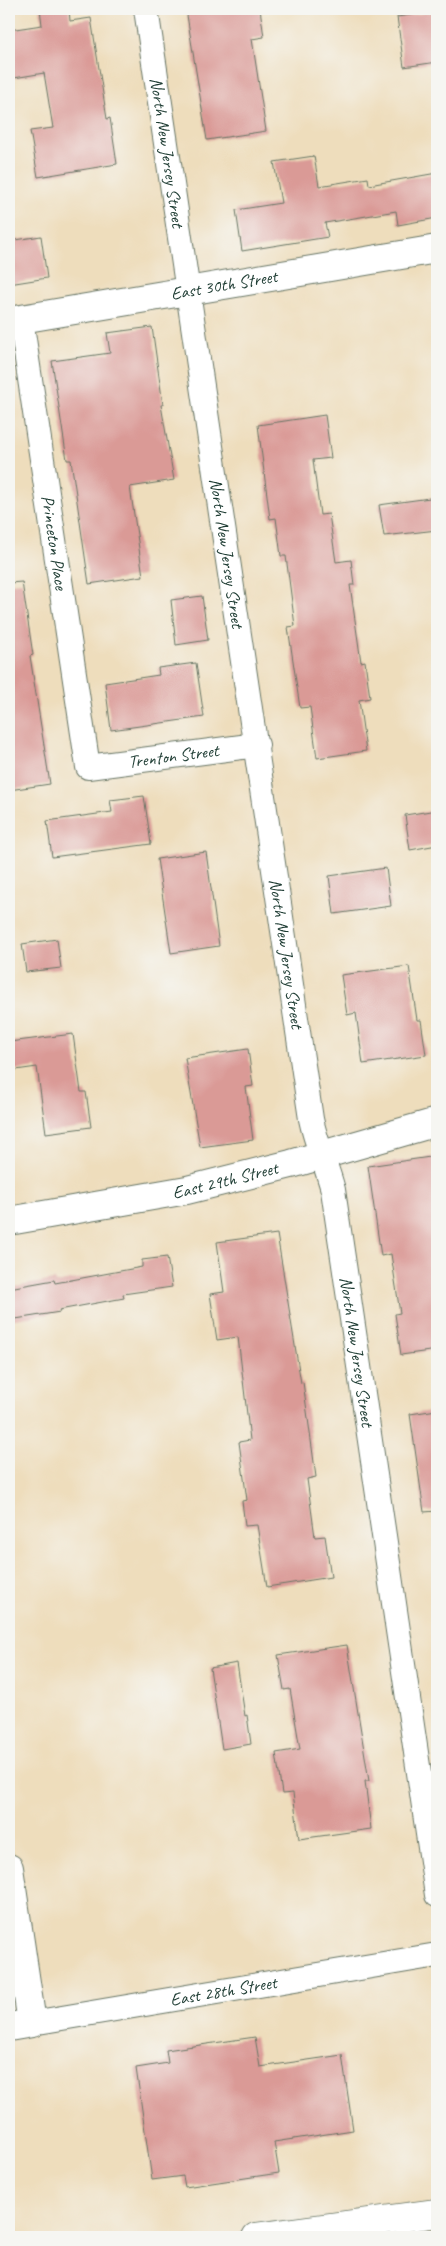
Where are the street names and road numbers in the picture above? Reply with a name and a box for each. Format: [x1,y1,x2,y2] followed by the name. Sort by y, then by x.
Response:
[145,76,190,231] street label: North New Jersey Street
[169,265,281,305] street label: East 30th Street
[205,477,249,631] street label: North New Jersey Street
[36,494,73,592] street label: Princeton Place
[127,739,222,773] street label: Trenton Street
[264,877,309,1032] street label: North New Jersey Street
[171,1156,282,1203] street label: East 29th Street
[335,1275,379,1430] street label: North New Jersey Street
[168,1971,280,2011] street label: East 28th Street

